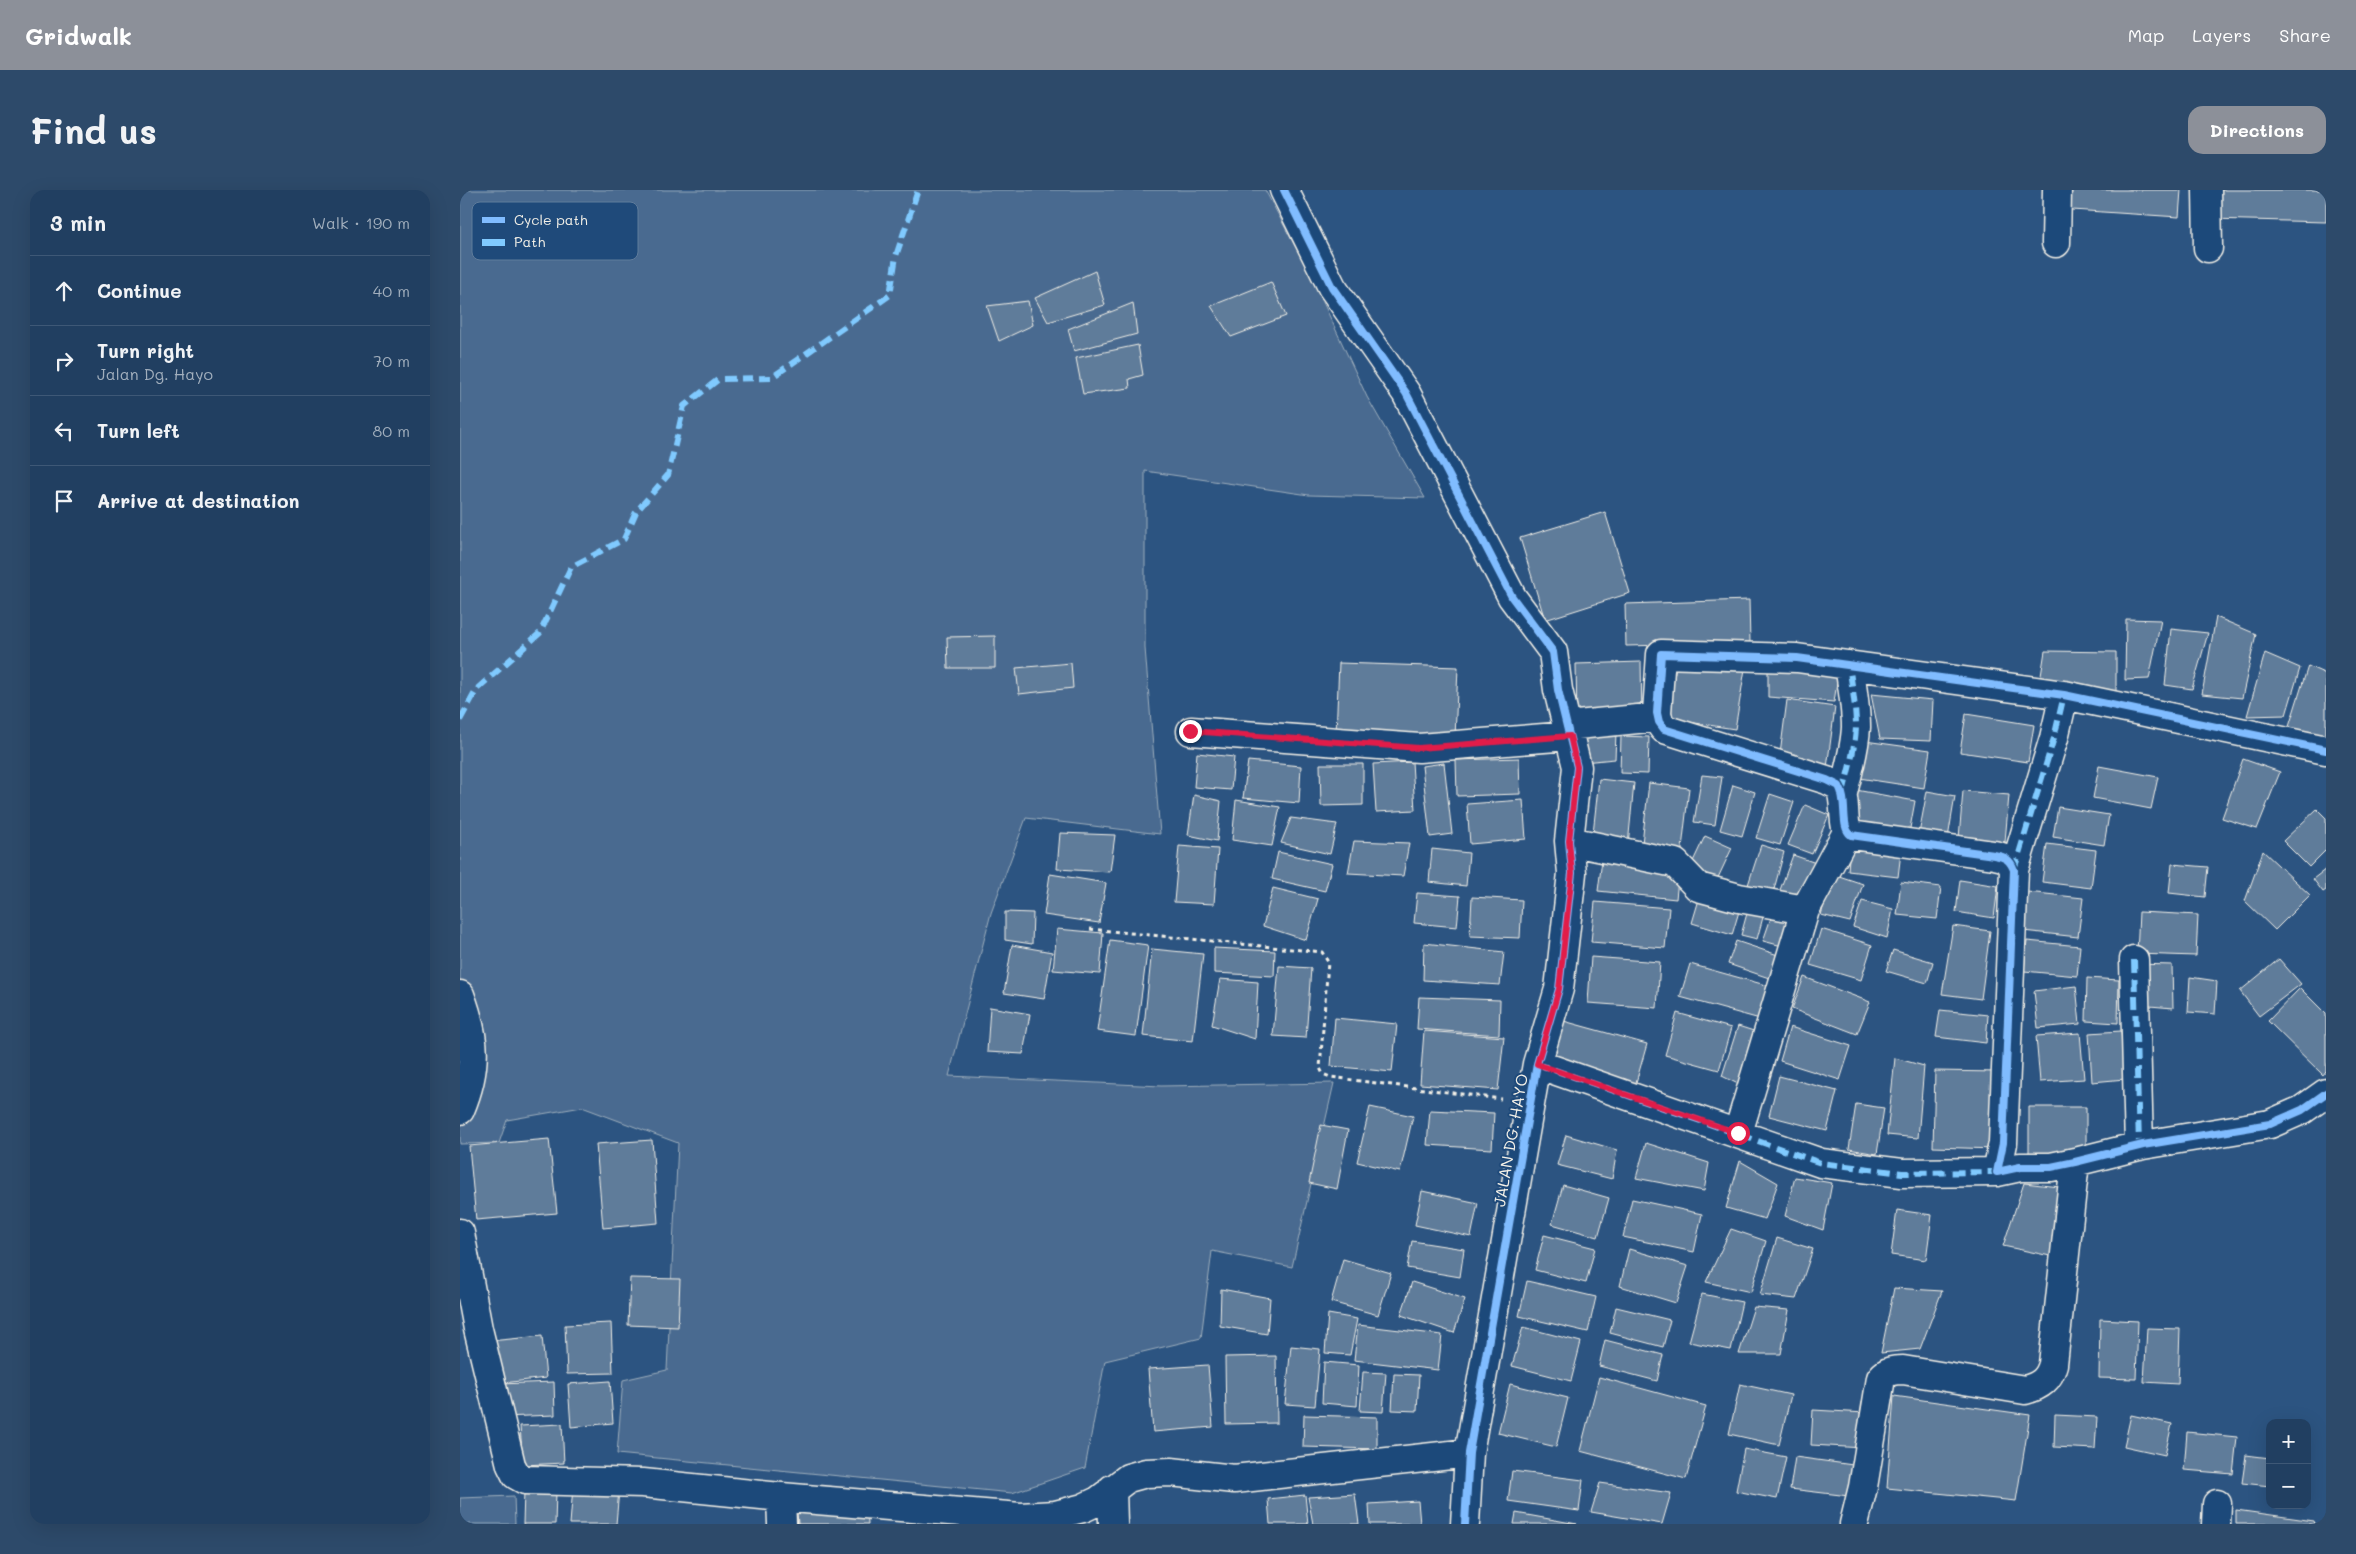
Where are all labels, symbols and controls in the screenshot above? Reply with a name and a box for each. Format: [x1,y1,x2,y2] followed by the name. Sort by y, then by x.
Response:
[25,20,132,51] text: Gridwalk
[2128,23,2164,47] text: Map
[2192,23,2251,47] text: Layers
[2279,23,2331,47] text: Share
[2188,106,2326,154] button: Directions
[30,107,157,153] text: Find us
[472,202,638,260] legend
[50,209,106,236] text: 3 min
[514,210,588,229] text: Cycle path
[312,212,410,233] text: Walk · 190 m
[514,232,545,251] text: Path
[50,277,78,305] icon: ahead
[97,278,182,303] text: Continue
[373,280,410,301] text: 40 m
[97,338,194,363] text: Turn right
[50,347,78,375] icon: right
[373,350,410,371] text: 70 m
[97,363,213,384] text: Jalan Dg. Hayo
[50,417,78,445] icon: left
[97,418,180,443] text: Turn left
[373,420,410,441] text: 80 m
[50,487,78,515] icon: arrive
[97,488,300,513] text: Arrive at destination
[1179,720,1202,743] route end
[1488,1072,1532,1208] street label: JALAN DG. HAYO
[1727,1122,1750,1145] route start
[2266,1419,2311,1509] map controls
[2266,1419,2311,1464] button: +
[2266,1464,2311,1509] button: −

